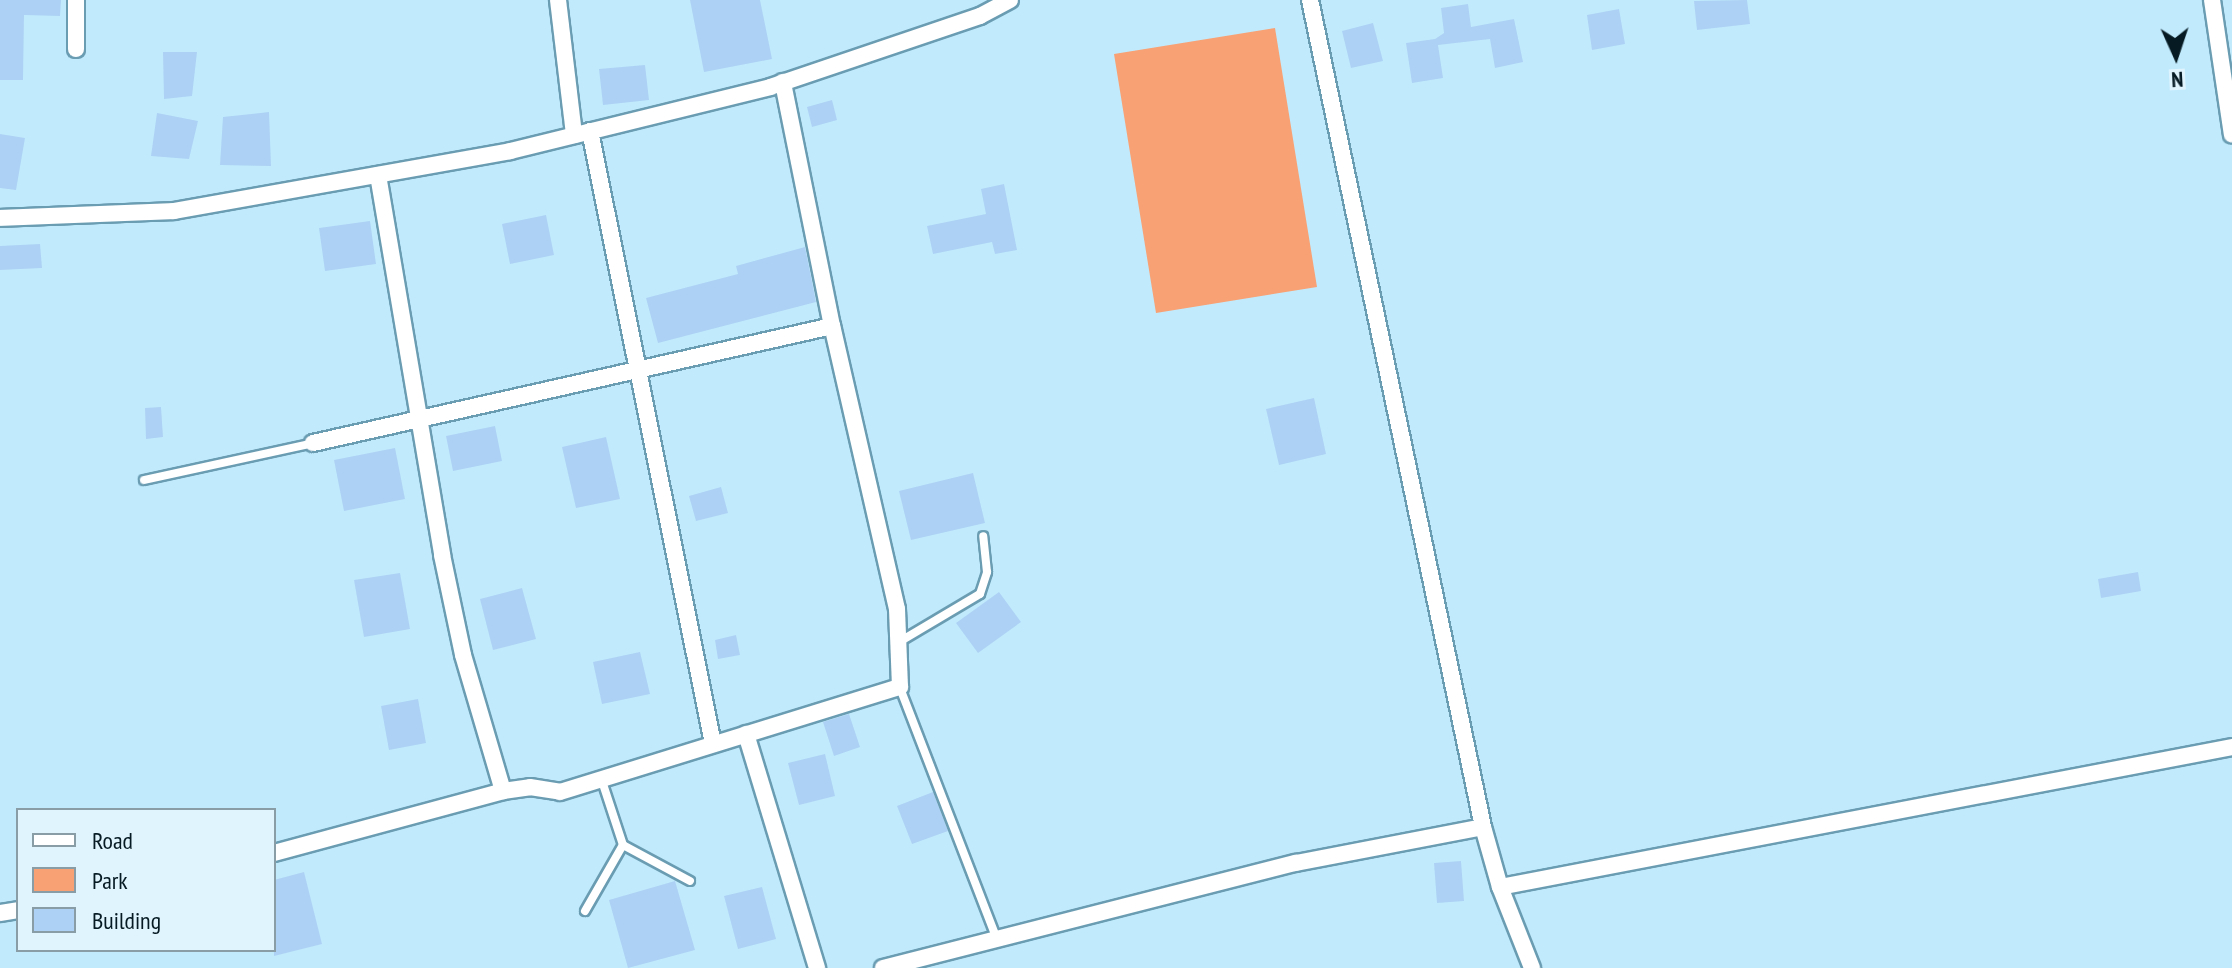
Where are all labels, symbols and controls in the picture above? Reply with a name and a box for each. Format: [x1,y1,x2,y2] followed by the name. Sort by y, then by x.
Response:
[2136,16,2216,96] north arrow
[2171,66,2184,94] text: N
[16,808,276,952] legend
[92,825,133,856] text: Road
[92,865,128,896] text: Park
[92,905,161,936] text: Building

